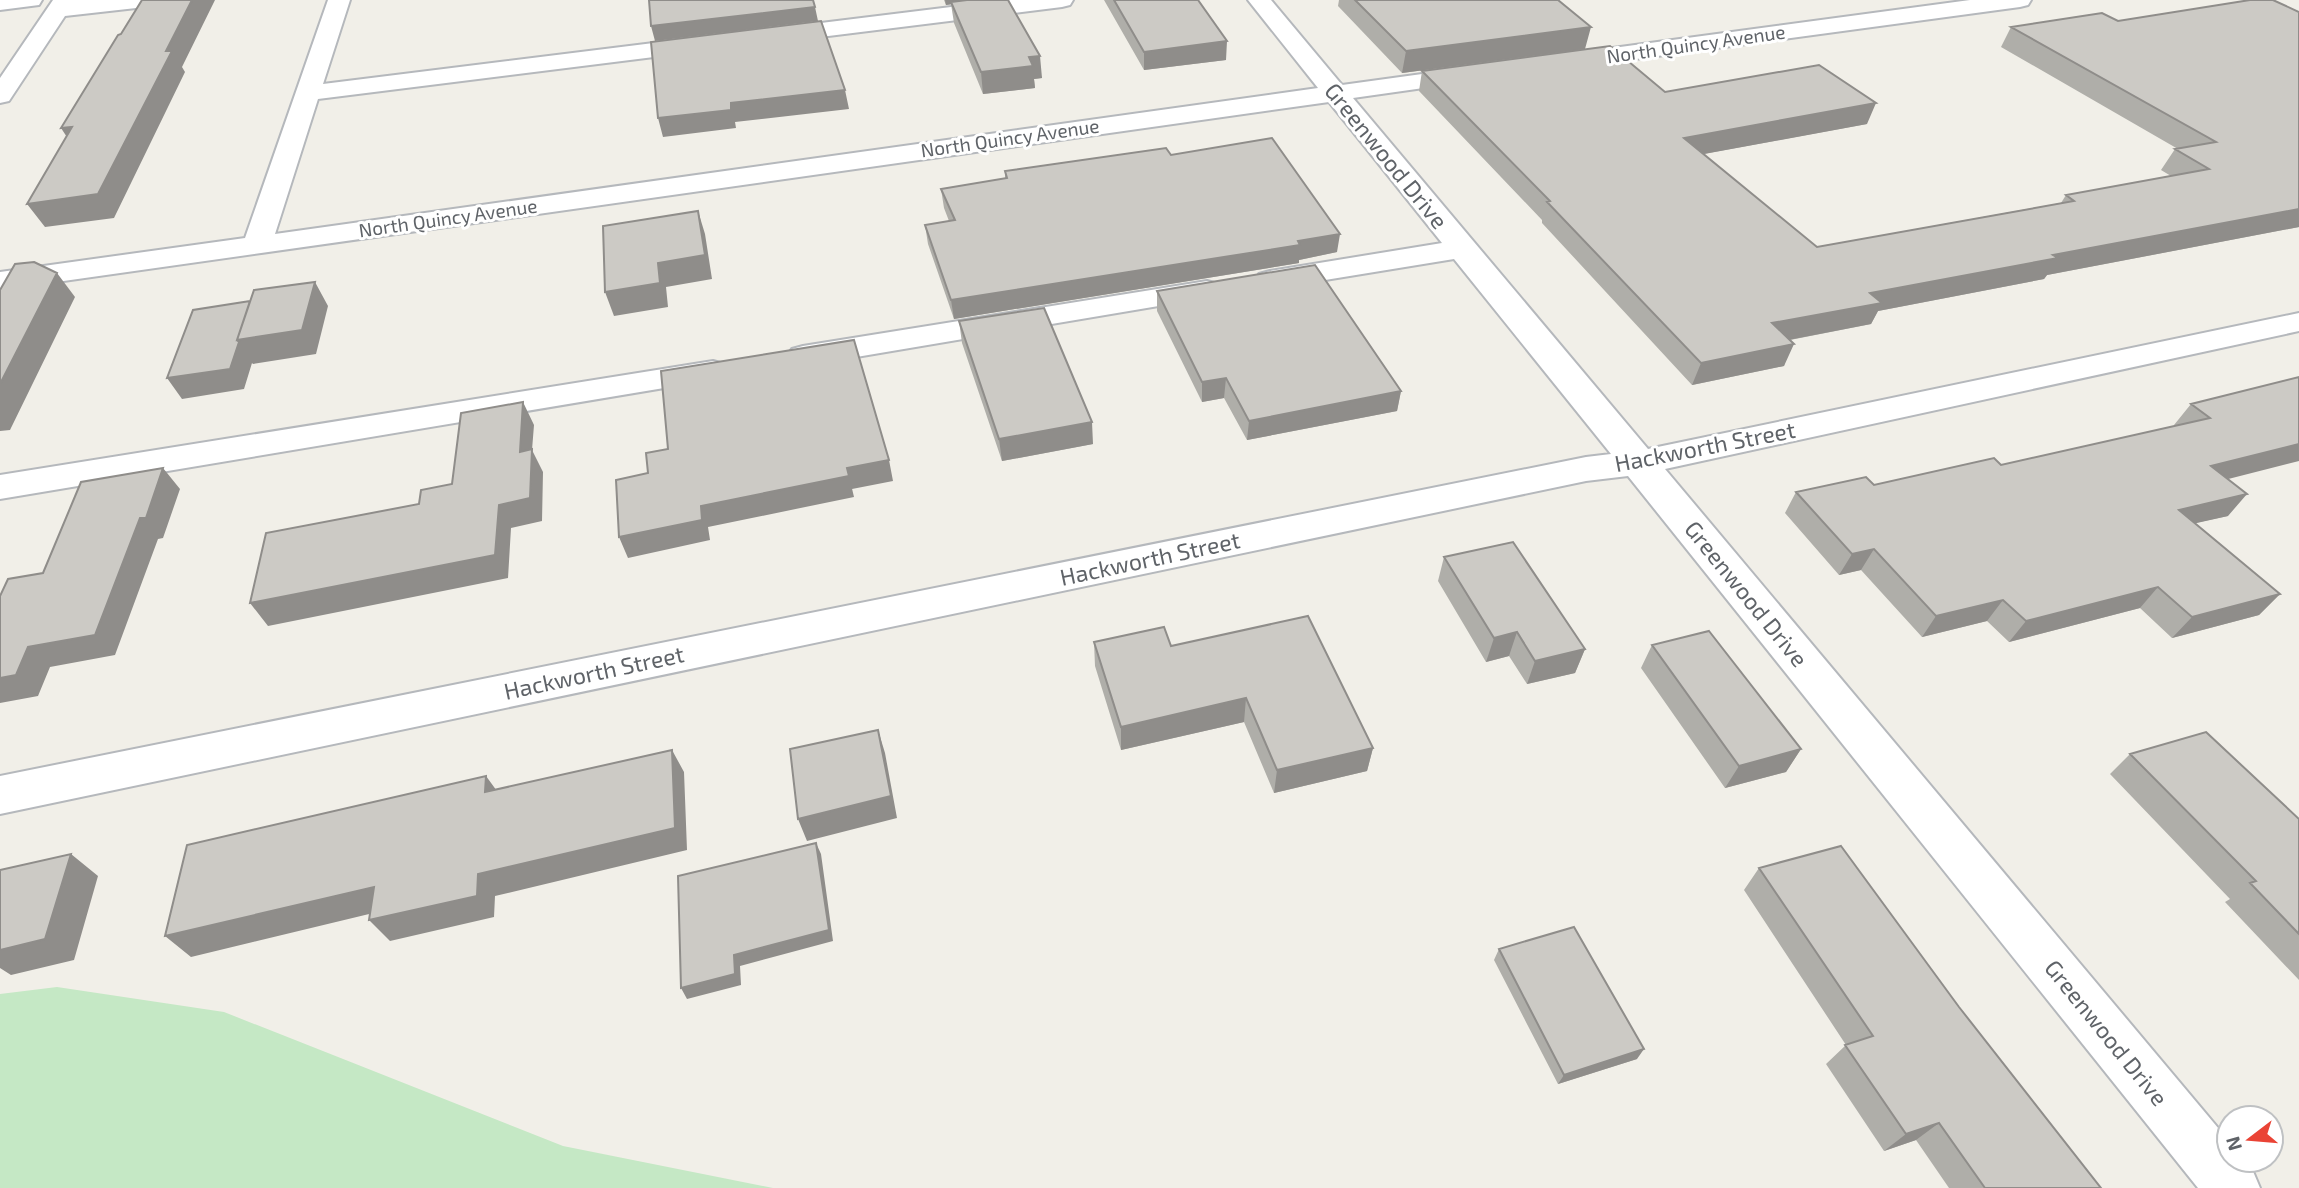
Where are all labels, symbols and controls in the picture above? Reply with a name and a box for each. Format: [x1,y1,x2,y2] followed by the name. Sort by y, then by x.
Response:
[1605,20,1787,67] street label: North Quincy Avenue
[1319,77,1454,234] street label: Greenwood Drive
[919,114,1101,161] street label: North Quincy Avenue
[357,194,539,241] street label: North Quincy Avenue
[1612,415,1798,477] street label: Hackworth Street
[1679,515,1814,672] street label: Greenwood Drive
[1057,525,1243,591] street label: Hackworth Street
[501,639,687,705] street label: Hackworth Street
[2039,954,2174,1111] street label: Greenwood Drive
[2215,1104,2285,1174] north arrow
[2220,1134,2246,1154] text: N

